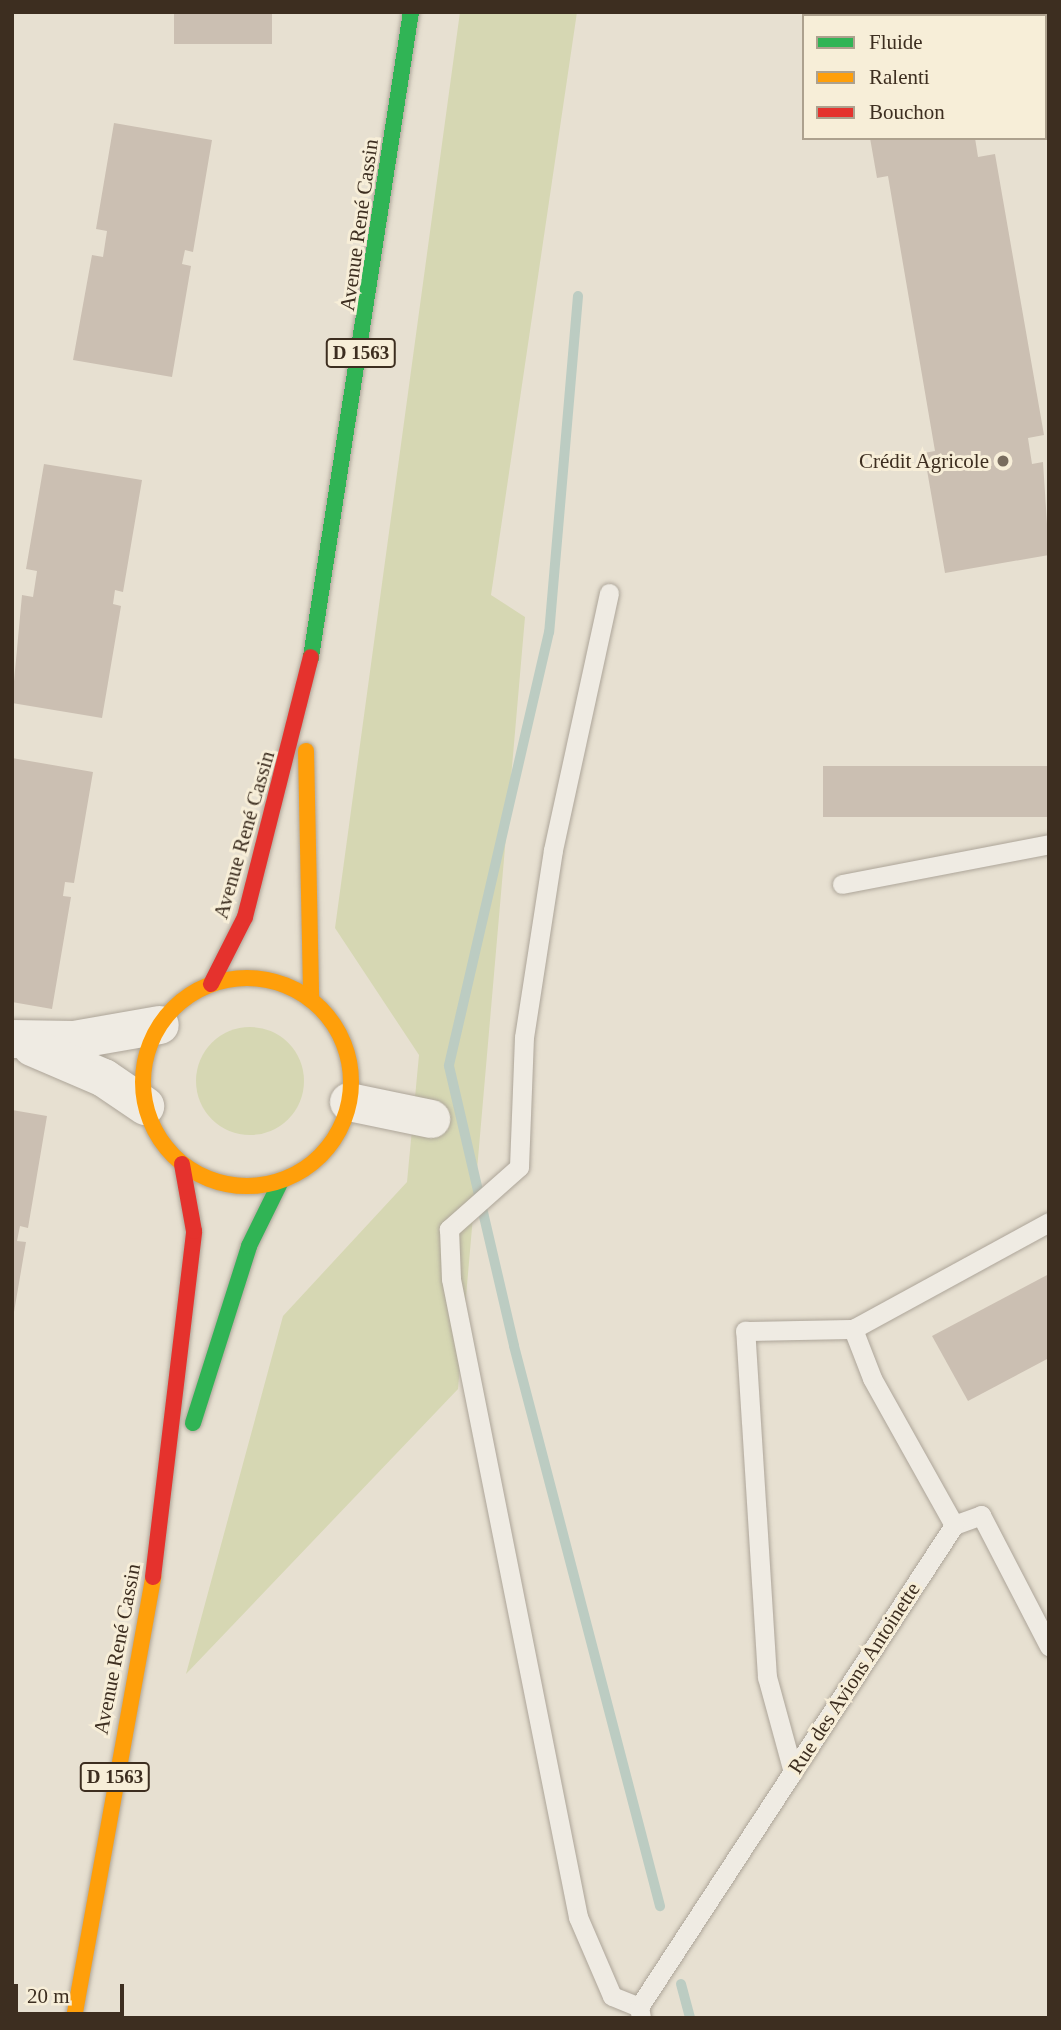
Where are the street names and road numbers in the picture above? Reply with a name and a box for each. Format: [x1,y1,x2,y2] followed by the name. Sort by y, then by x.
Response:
[334,137,384,313] street label: Avenue René Cassin
[324,338,398,368] road number: D 1563
[208,748,280,922] street label: Avenue René Cassin
[88,1561,146,1737] street label: Avenue René Cassin
[782,1577,926,1779] street label: Rue des Avions Antoinette
[78,1762,152,1792] road number: D 1563

